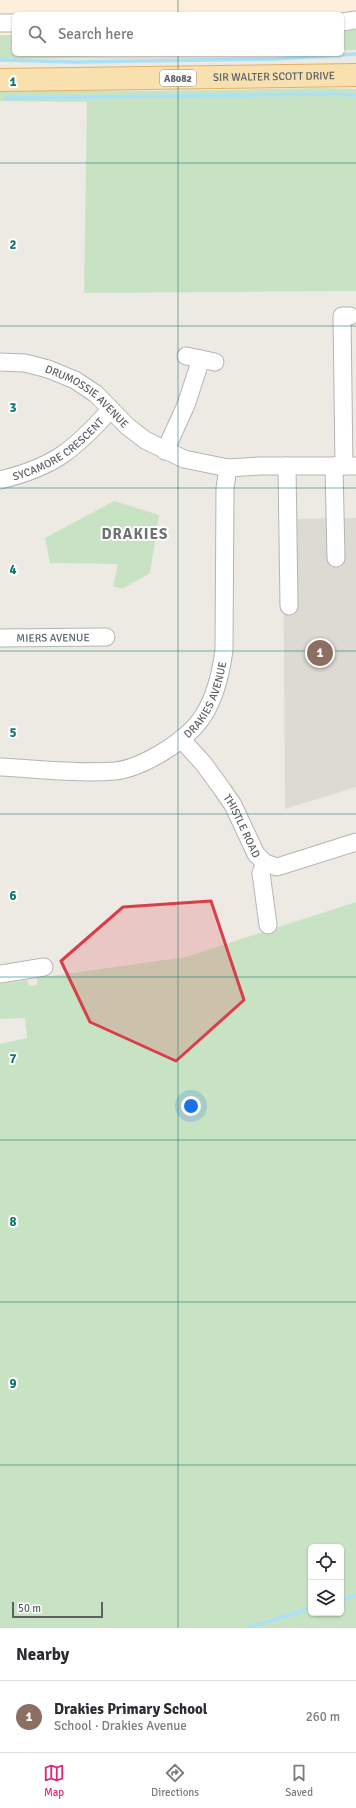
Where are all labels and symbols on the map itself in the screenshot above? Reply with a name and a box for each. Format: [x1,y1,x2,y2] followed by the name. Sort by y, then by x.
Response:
[213,69,335,84] street label: SIR WALTER SCOTT DRIVE
[160,70,196,86] road number: A8082
[9,74,17,90] text: 1
[9,237,17,253] text: 2
[43,363,131,431] street label: DRUMOSSIE AVENUE
[9,400,17,416] text: 3
[11,415,107,483] street label: SYCAMORE CRESCENT
[102,525,168,543] district label: DRAKIES
[9,562,17,578] text: 4
[16,631,90,645] street label: MIERS AVENUE
[307,638,333,668] pin: 1
[181,661,229,741] street label: DRAKIES AVENUE
[9,725,17,741] text: 5
[221,792,263,860] street label: THISTLE ROAD
[9,888,17,904] text: 6
[9,1051,17,1067] text: 7
[181,1096,201,1116] your location
[9,1214,17,1230] text: 8
[9,1376,17,1392] text: 9
[12,1600,103,1619] scale bar

